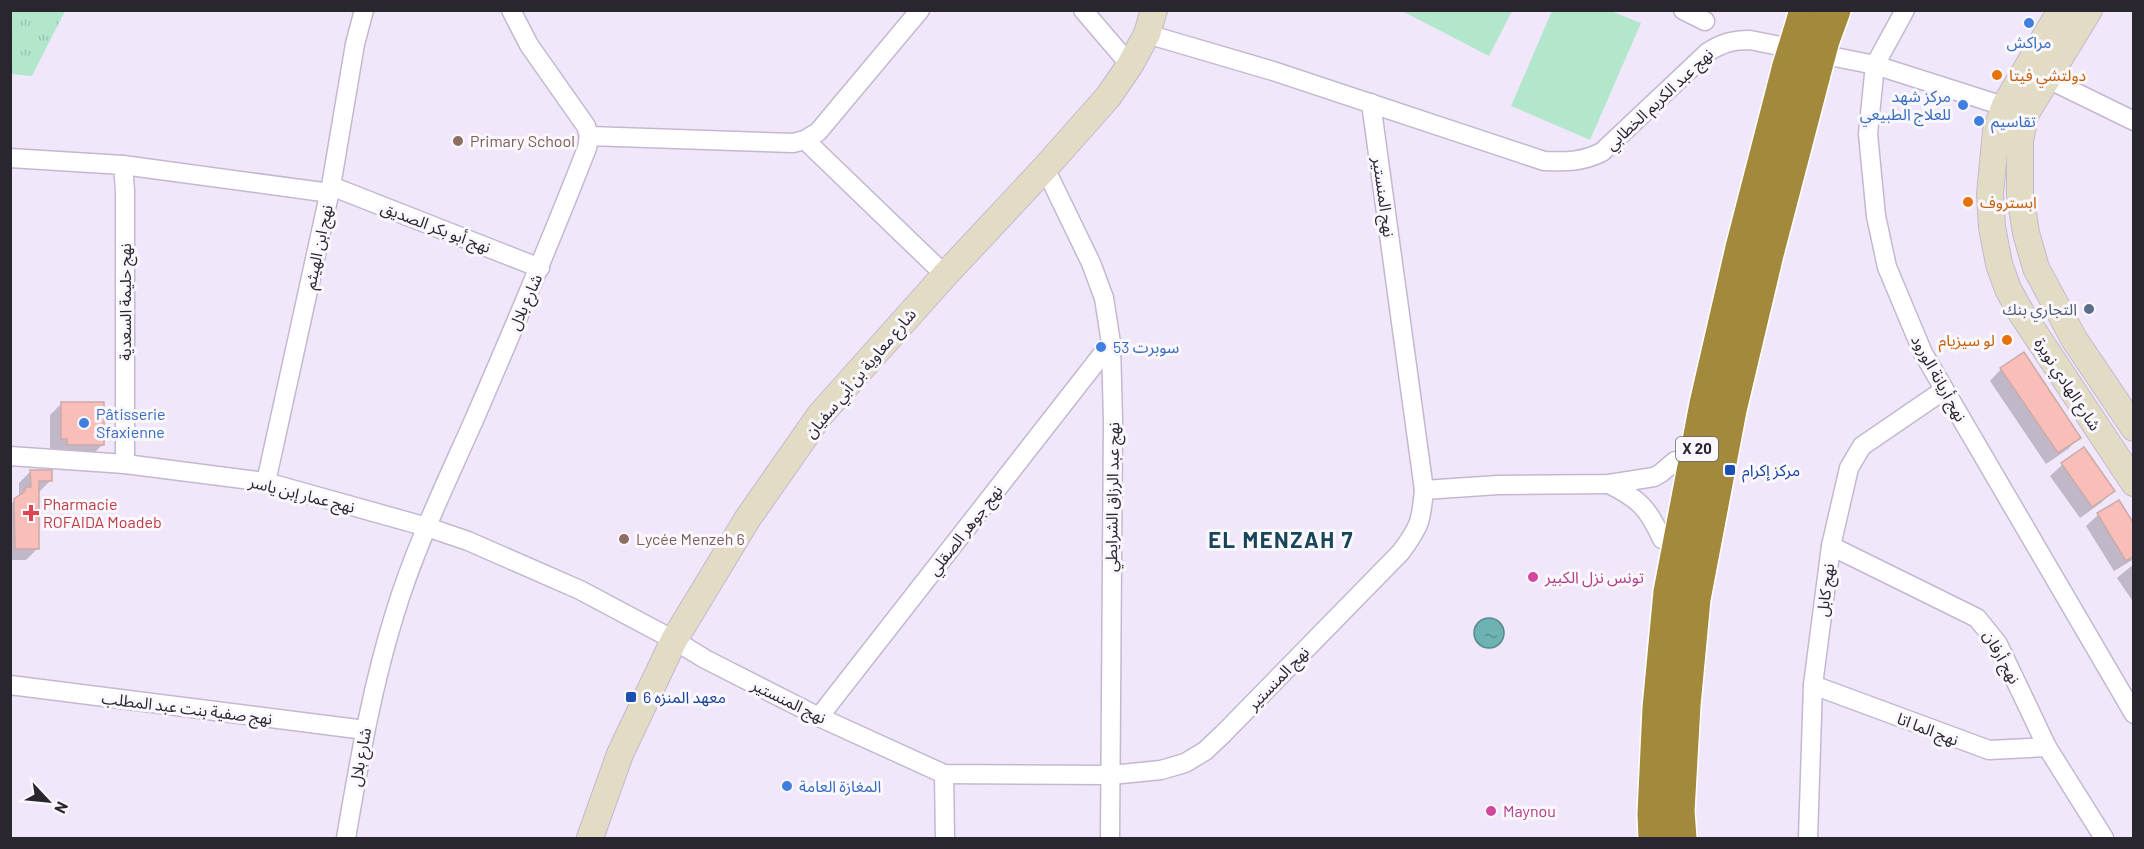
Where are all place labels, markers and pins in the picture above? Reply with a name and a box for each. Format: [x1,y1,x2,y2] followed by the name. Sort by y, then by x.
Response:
[2022,16,2036,30] marker: مراكش
[2006,32,2052,52] place label: مراكش
[2009,65,2086,88] place label: دولتشي فيتا
[1990,68,2004,82] marker: دولتشي فيتا
[1860,86,1951,127] place label: مركز شهد للعلاج الطبيعي
[1956,98,1970,112] marker: مركز شهد للعلاج الطبيعي
[1991,111,2036,134] place label: تقاسيم
[1972,114,1986,128] marker: تقاسيم
[470,131,575,150] place label: Primary School
[451,134,465,148] marker: Primary School
[1980,192,2037,212] place label: ابستروف
[1961,195,1975,209] marker: ابستروف
[2002,299,2077,322] place label: التجاري بنك
[2082,302,2096,316] marker: التجاري بنك
[1939,330,1995,353] place label: لو سيزيام
[2000,333,2014,347] marker: لو سيزيام
[1113,337,1179,357] place label: سوبرت 53
[1094,340,1108,354] marker: سوبرت 53
[96,404,166,441] place label: Pâtisserie Sfaxienne
[77,416,91,430] marker: Pâtisserie Sfaxienne
[1742,460,1800,483] place label: مركز إكرام
[1723,463,1737,477] marker: مركز إكرام
[43,494,162,531] place label: Pharmacie ROFAIDA Moadeb
[24,506,38,520] marker: Pharmacie ROFAIDA Moadeb
[636,529,745,548] place label: Lycée Menzeh 6
[617,532,631,546] marker: Lycée Menzeh 6
[1544,567,1644,588] place label: تونس نزل الكبير
[1526,570,1540,584] marker: تونس نزل الكبير
[643,687,726,707] place label: معهد المنزه 6
[624,690,638,704] marker: معهد المنزه 6
[799,776,881,796] place label: المغازة العامة
[780,779,794,793] marker: المغازة العامة
[1503,801,1556,820] place label: Maynou
[1484,804,1498,818] marker: Maynou

